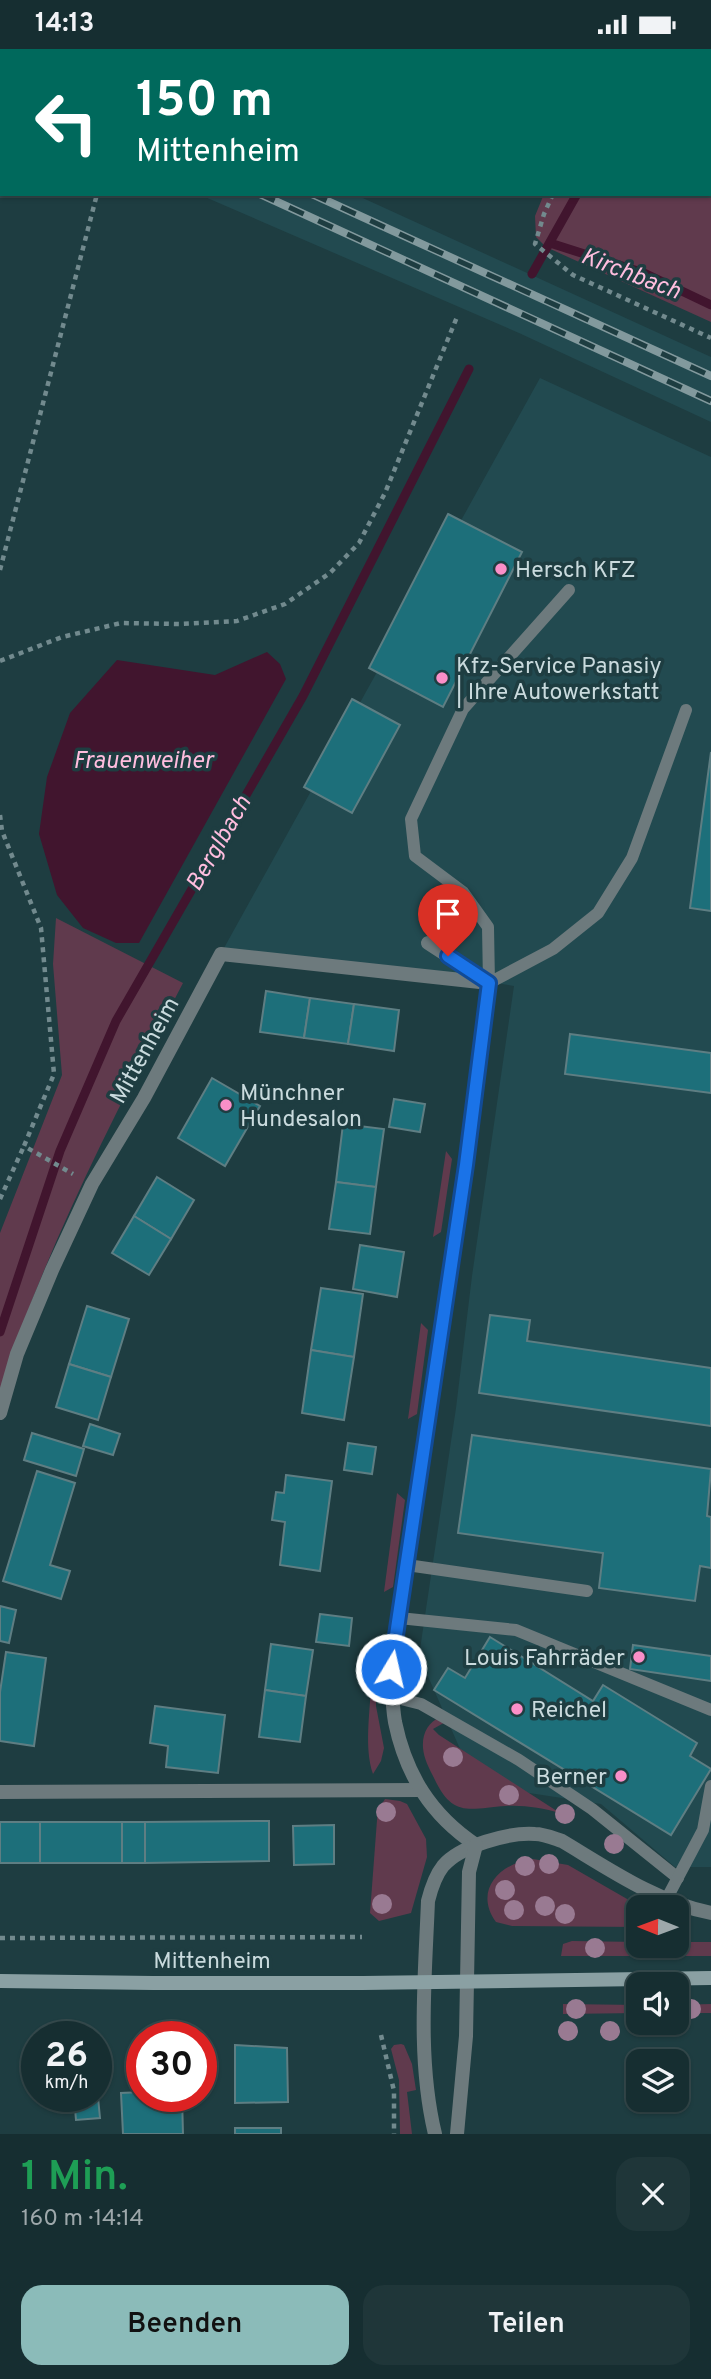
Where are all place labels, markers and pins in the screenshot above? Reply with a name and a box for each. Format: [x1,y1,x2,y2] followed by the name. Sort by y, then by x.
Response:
[515,557,636,586] place label: Hersch KFZ
[493,561,509,577] marker: Hersch KFZ
[456,653,662,708] place label: Kfz-Service Panasiy | Ihre Autowerkstatt
[434,670,450,686] marker: Kfz-Service Panasiy | Ihre Autowerkstatt
[418,884,478,956] pin
[240,1080,362,1135] place label: Münchner Hundesalon
[218,1097,234,1113] marker: Münchner Hundesalon
[464,1645,625,1674] place label: Louis Fahrräder
[631,1649,647,1665] marker: Louis Fahrräder
[531,1697,607,1726] place label: Reichel
[509,1701,525,1717] marker: Reichel
[535,1764,607,1793] place label: Berner
[613,1768,629,1784] marker: Berner

